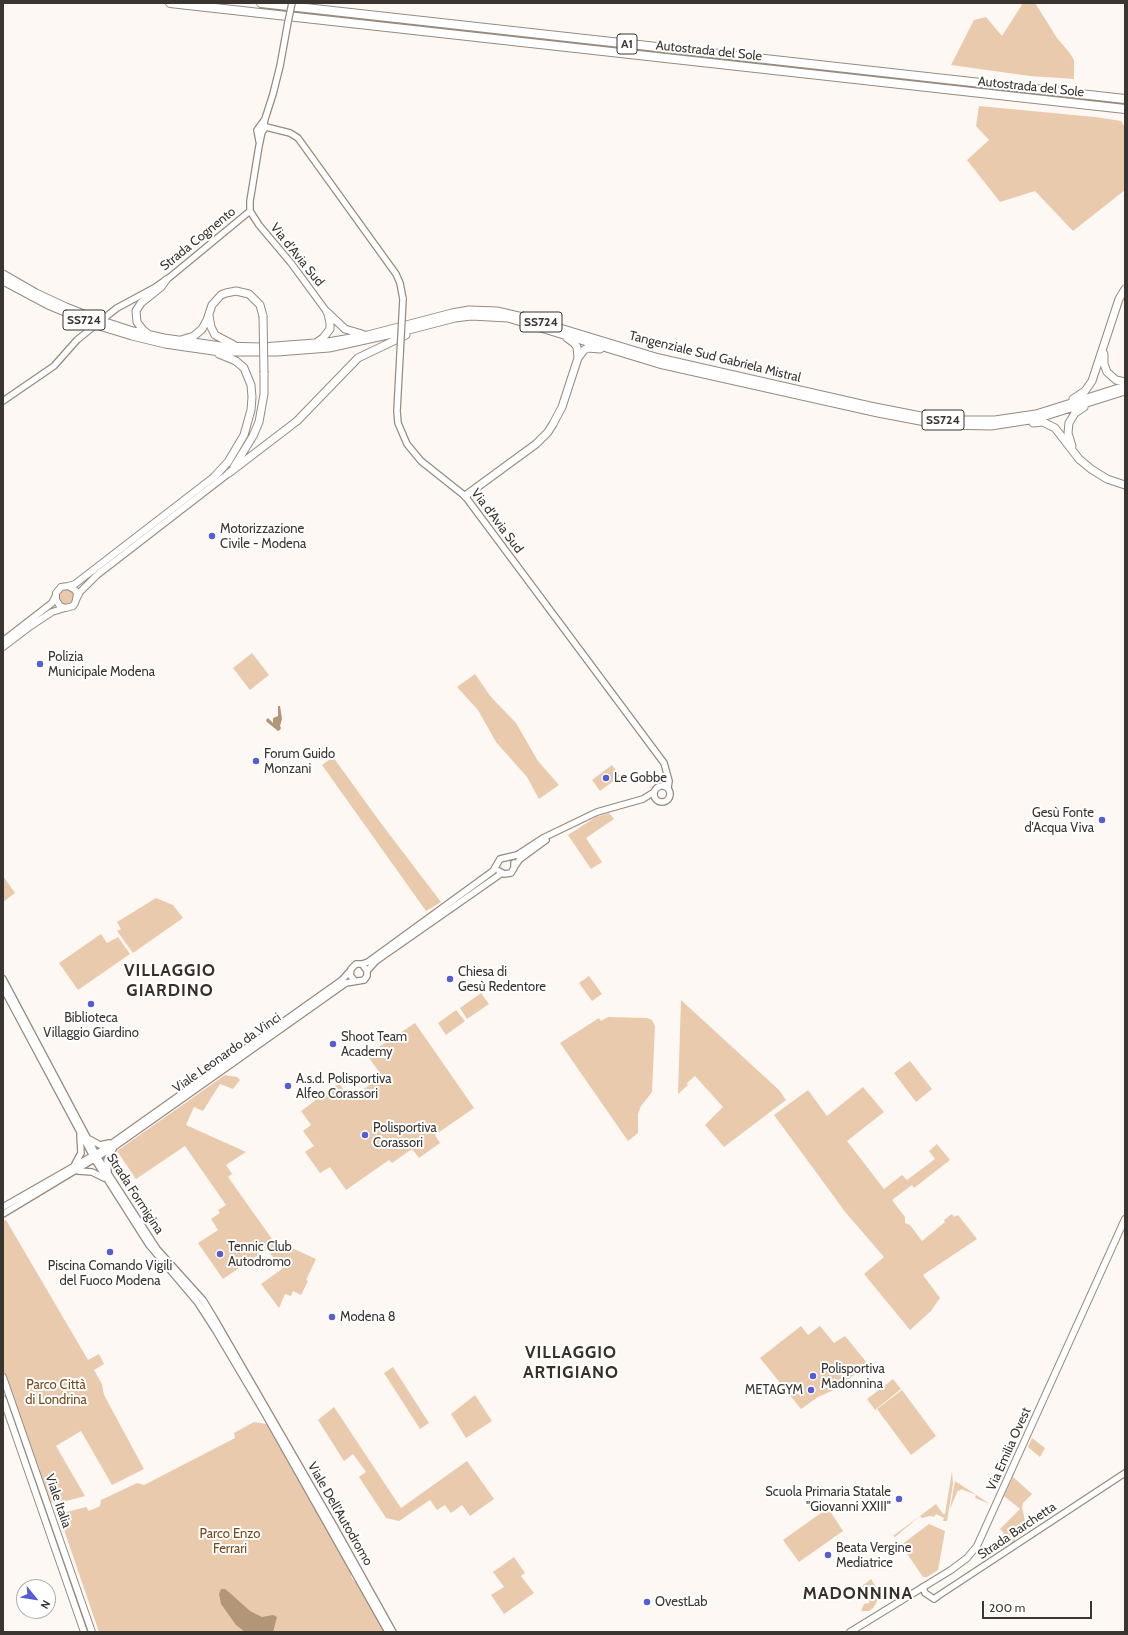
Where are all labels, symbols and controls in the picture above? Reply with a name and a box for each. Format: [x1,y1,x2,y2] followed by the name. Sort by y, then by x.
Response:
[617,34,637,54] road number: A1
[655,38,763,64] street label: Autostrada del Sole
[977,74,1085,100] street label: Autostrada del Sole
[157,204,239,274] street label: Strada Cognento
[267,220,327,290] street label: Via d'Avia Sud
[63,310,105,330] road number: SS724
[520,312,562,332] road number: SS724
[628,328,802,386] street label: Tangenziale Sud Gabriela Mistral
[922,410,964,430] road number: SS724
[468,486,526,556] street label: Via d'Avia Sud
[220,521,306,552] place label: Motorizzazione Civile - Modena
[207,531,217,541] marker: Motorizzazione Civile - Modena
[48,649,155,680] place label: Polizia Municipale Modena
[35,659,45,669] marker: Polizia Municipale Modena
[264,746,335,777] place label: Forum Guido Monzani
[251,756,261,766] marker: Forum Guido Monzani
[614,770,667,786] place label: Le Gobbe
[601,773,611,783] marker: Le Gobbe
[1024,805,1094,836] place label: Gesù Fonte d'Acqua Viva
[1097,815,1107,825] marker: Gesù Fonte d'Acqua Viva
[124,961,216,1001] district label: VILLAGGIO GIARDINO
[458,964,546,995] place label: Chiesa di Gesù Redentore
[445,974,455,984] marker: Chiesa di Gesù Redentore
[86,999,96,1009] marker: Biblioteca Villaggio Giardino
[43,1010,139,1041] place label: Biblioteca Villaggio Giardino
[170,1010,284,1096] street label: Viale Leonardo da Vinci
[341,1029,407,1060] place label: Shoot Team Academy
[328,1039,338,1049] marker: Shoot Team Academy
[296,1071,391,1102] place label: A.s.d. Polisportiva Alfeo Corassori
[283,1081,293,1091] marker: A.s.d. Polisportiva Alfeo Corassori
[373,1120,437,1151] place label: Polisportiva Corassori
[360,1130,370,1140] marker: Polisportiva Corassori
[103,1151,167,1237] street label: Strada Formigina
[228,1239,292,1270] place label: Tennic Club Autodromo
[105,1247,115,1257] marker: Piscina Comando Vigili del Fuoco Modena
[215,1249,225,1259] marker: Tennic Club Autodromo
[48,1258,172,1289] place label: Piscina Comando Vigili del Fuoco Modena
[340,1309,396,1325] place label: Modena 8
[327,1312,337,1322] marker: Modena 8
[523,1343,619,1383] district label: VILLAGGIO ARTIGIANO
[821,1361,885,1392] place label: Polisportiva Madonnina
[808,1371,818,1381] marker: Polisportiva Madonnina
[25,1377,87,1408] park label: Parco Città di Londrina
[745,1382,803,1398] place label: METAGYM
[806,1385,816,1395] marker: METAGYM
[984,1405,1034,1493] street label: Via Emilia Ovest
[304,1460,376,1568] street label: Viale Dell'Autodromo
[42,1472,74,1530] street label: Viale Italia
[765,1484,891,1515] place label: Scuola Primaria Statale "Giovanni XXIII"
[894,1494,904,1504] marker: Scuola Primaria Statale "Giovanni XXIII"
[975,1499,1059,1563] street label: Strada Barchetta
[200,1526,260,1557] park label: Parco Enzo Ferrari
[836,1540,911,1571] place label: Beata Vergine Mediatrice
[823,1550,833,1560] marker: Beata Vergine Mediatrice
[16,1579,56,1619] north arrow
[803,1584,913,1604] district label: MADONNINA
[984,1593,1094,1619] scale bar
[655,1594,708,1610] place label: OvestLab
[642,1597,652,1607] marker: OvestLab
[38,1598,54,1611] text: N
[989,1600,1025,1615] text: 200 m

